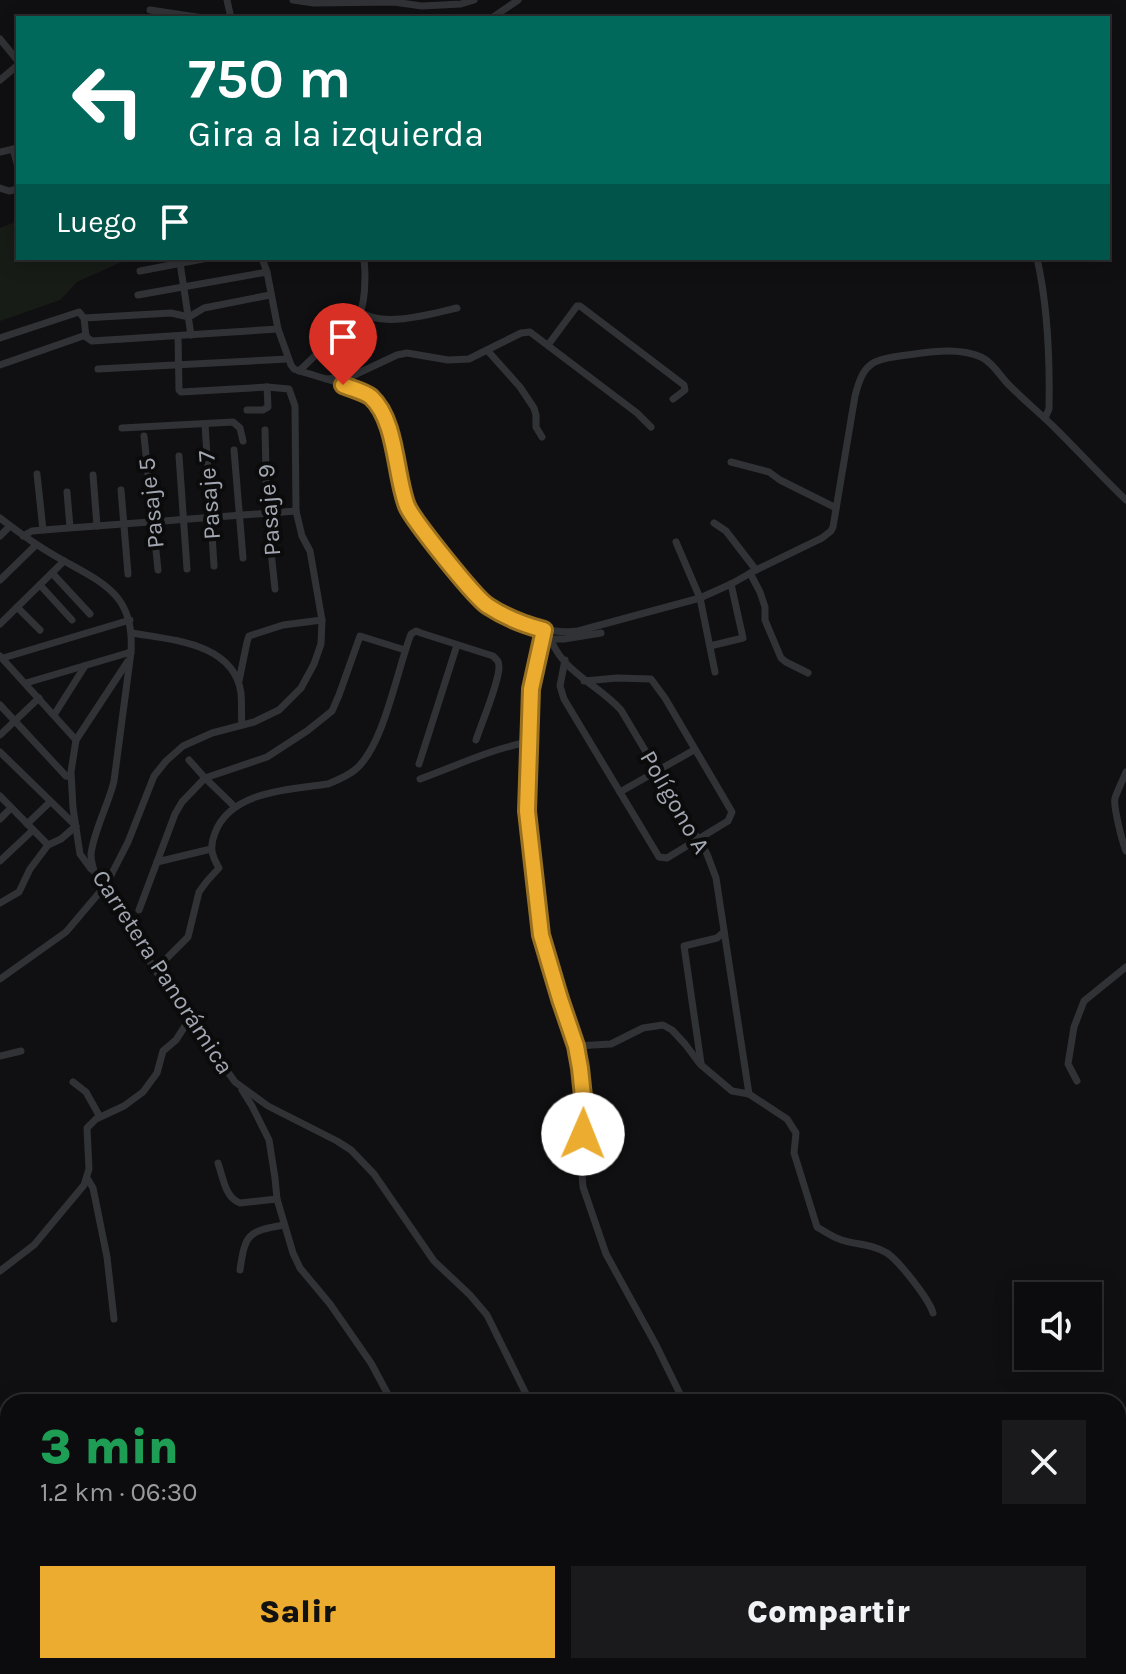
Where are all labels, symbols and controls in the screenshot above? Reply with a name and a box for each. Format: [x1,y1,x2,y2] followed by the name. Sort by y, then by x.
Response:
[188,46,351,111] text: 750 m
[56,48,160,152] icon: left
[188,113,484,155] text: Gira a la izquierda
[153,200,197,244] icon: arrive
[56,204,137,240] text: Luego
[309,303,377,385] pin
[321,315,365,359] icon: arrive
[192,450,226,540] street label: Pasaje 7
[132,456,170,550] street label: Pasaje 5
[252,463,286,557] street label: Pasaje 9
[634,746,716,859] street label: Polígono A
[87,865,239,1079] street label: Carretera Panorámica
[541,1092,625,1176] position arrow
[1014,1282,1102,1370] map controls
[1014,1282,1102,1370] button: sound
[40,1419,179,1475] text: 3 min
[1002,1420,1086,1504] button: close
[40,1477,198,1508] text: 1.2 km · 06:30
[40,1566,555,1658] button: Salir
[571,1566,1086,1658] button: Compartir

